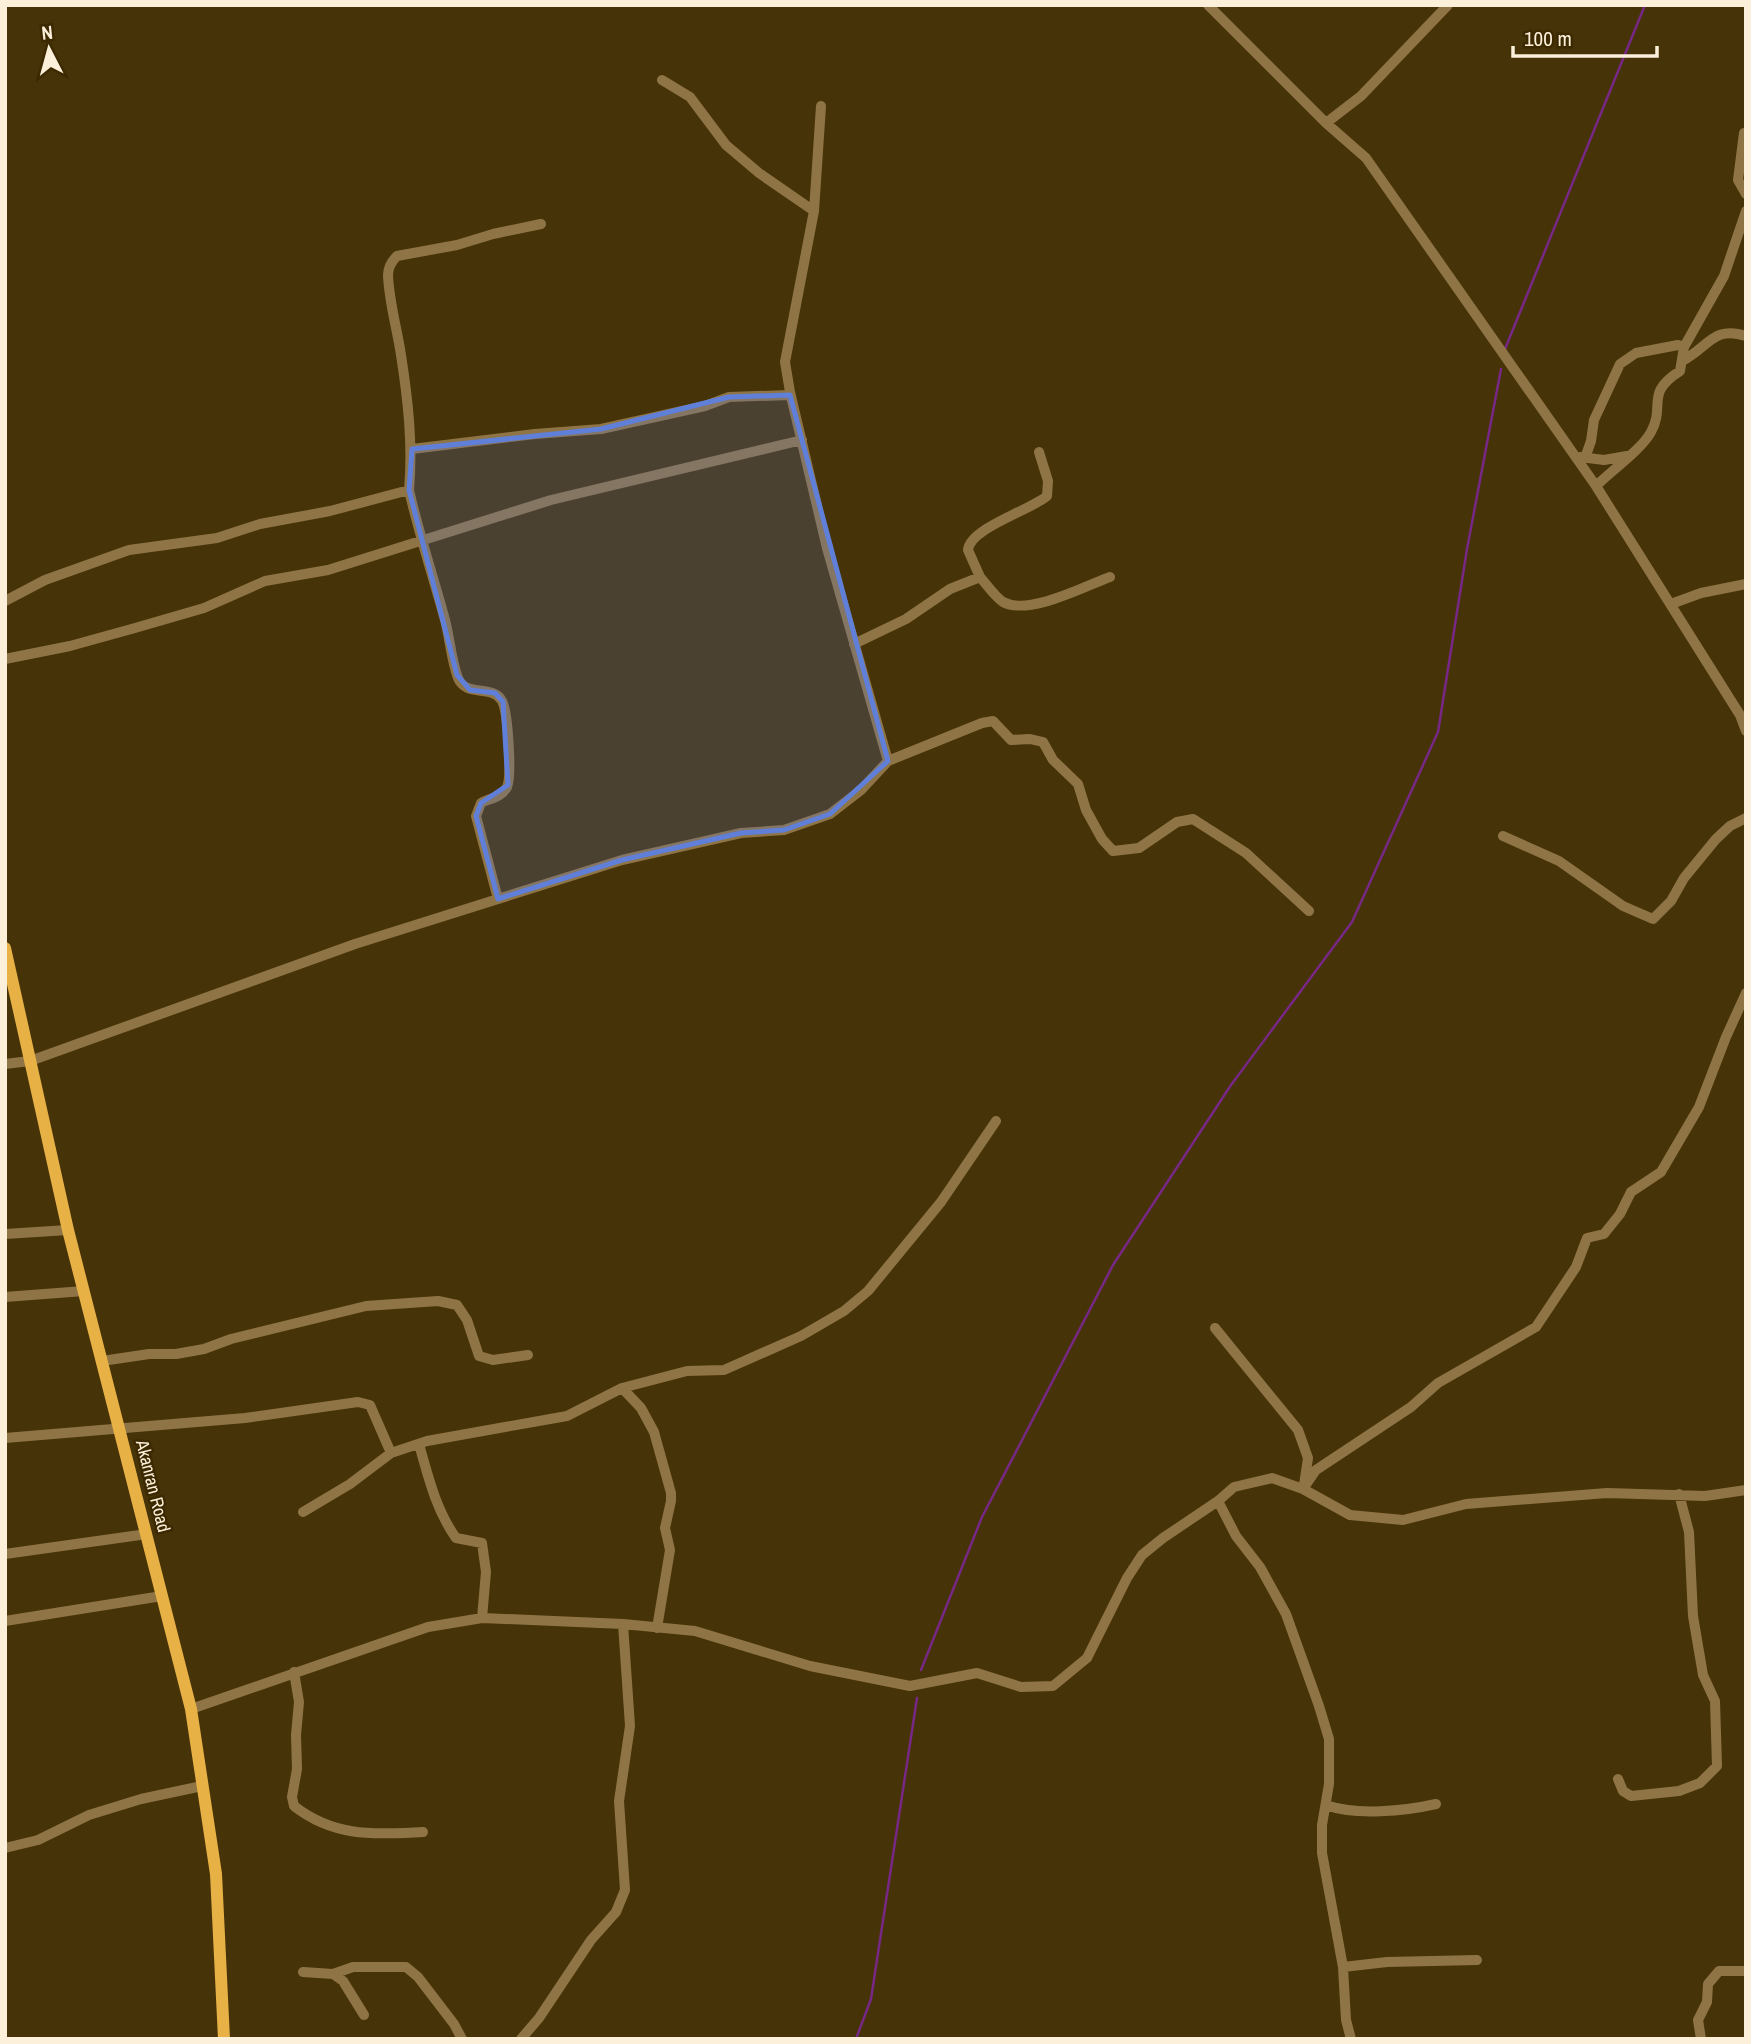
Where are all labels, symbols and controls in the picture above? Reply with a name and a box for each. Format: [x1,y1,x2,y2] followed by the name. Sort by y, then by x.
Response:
[14,14,84,84] north arrow
[1513,14,1656,58] scale bar
[40,19,54,46] text: N
[1524,24,1572,53] text: 100 m
[130,1436,177,1535] street label: Akanran Road

